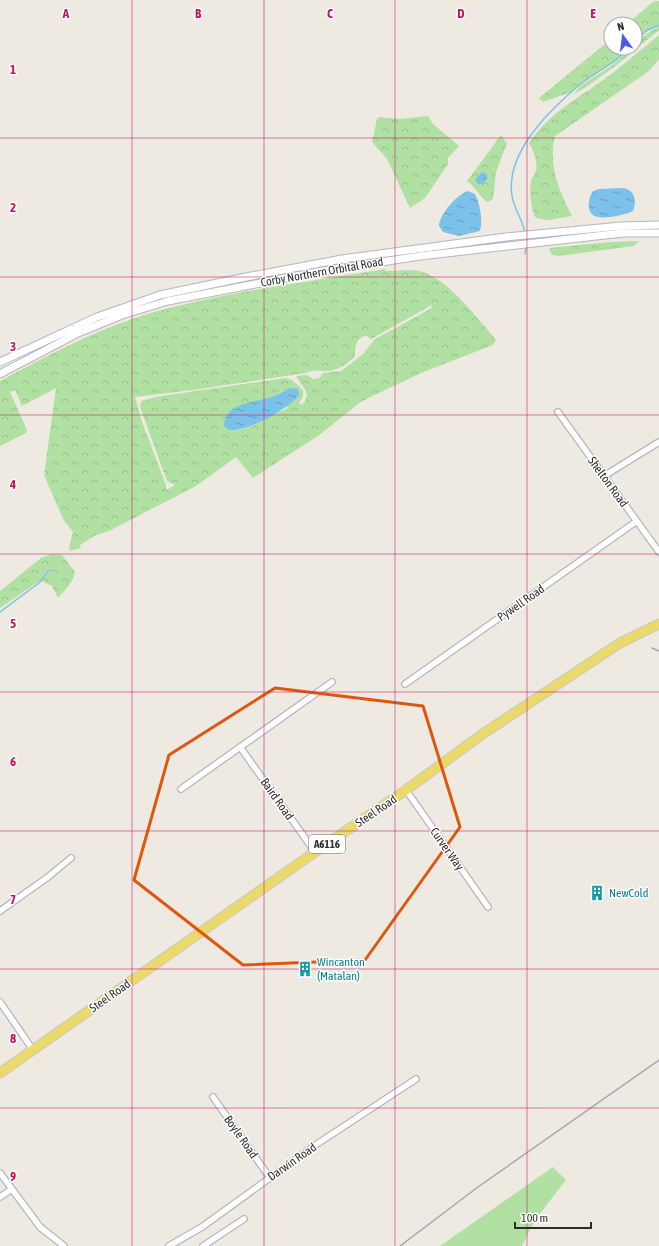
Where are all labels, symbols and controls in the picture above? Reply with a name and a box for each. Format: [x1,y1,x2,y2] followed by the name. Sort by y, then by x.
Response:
[62,6,70,21] text: A
[195,6,202,21] text: B
[327,6,333,21] text: C
[457,6,465,21] text: D
[590,6,596,21] text: E
[603,16,643,56] north arrow
[616,20,625,33] text: N
[10,62,16,77] text: 1
[10,200,16,215] text: 2
[260,254,384,290] street label: Corby Northern Orbital Road
[10,339,16,354] text: 3
[585,454,631,510] street label: Shelton Road
[9,477,16,492] text: 4
[495,582,547,624] street label: Pywell Road
[10,616,16,631] text: 5
[10,754,16,769] text: 6
[258,775,296,823] street label: Baird Road
[353,792,399,830] street label: Steel Road
[427,825,467,873] street label: Curver Way
[309,835,345,853] road number: A6116
[588,884,606,902] building icon: NewCold
[609,886,648,900] place label: NewCold
[10,892,16,907] text: 7
[317,955,365,983] place label: Wincanton (Matalan)
[296,960,314,978] building icon: Wincanton (Matalan)
[87,977,133,1015] street label: Steel Road
[10,1031,16,1046] text: 8
[221,1113,261,1161] street label: Boyle Road
[265,1140,319,1184] street label: Darwin Road
[10,1169,16,1184] text: 9
[515,1204,591,1230] scale bar
[521,1211,548,1225] text: 100 m

